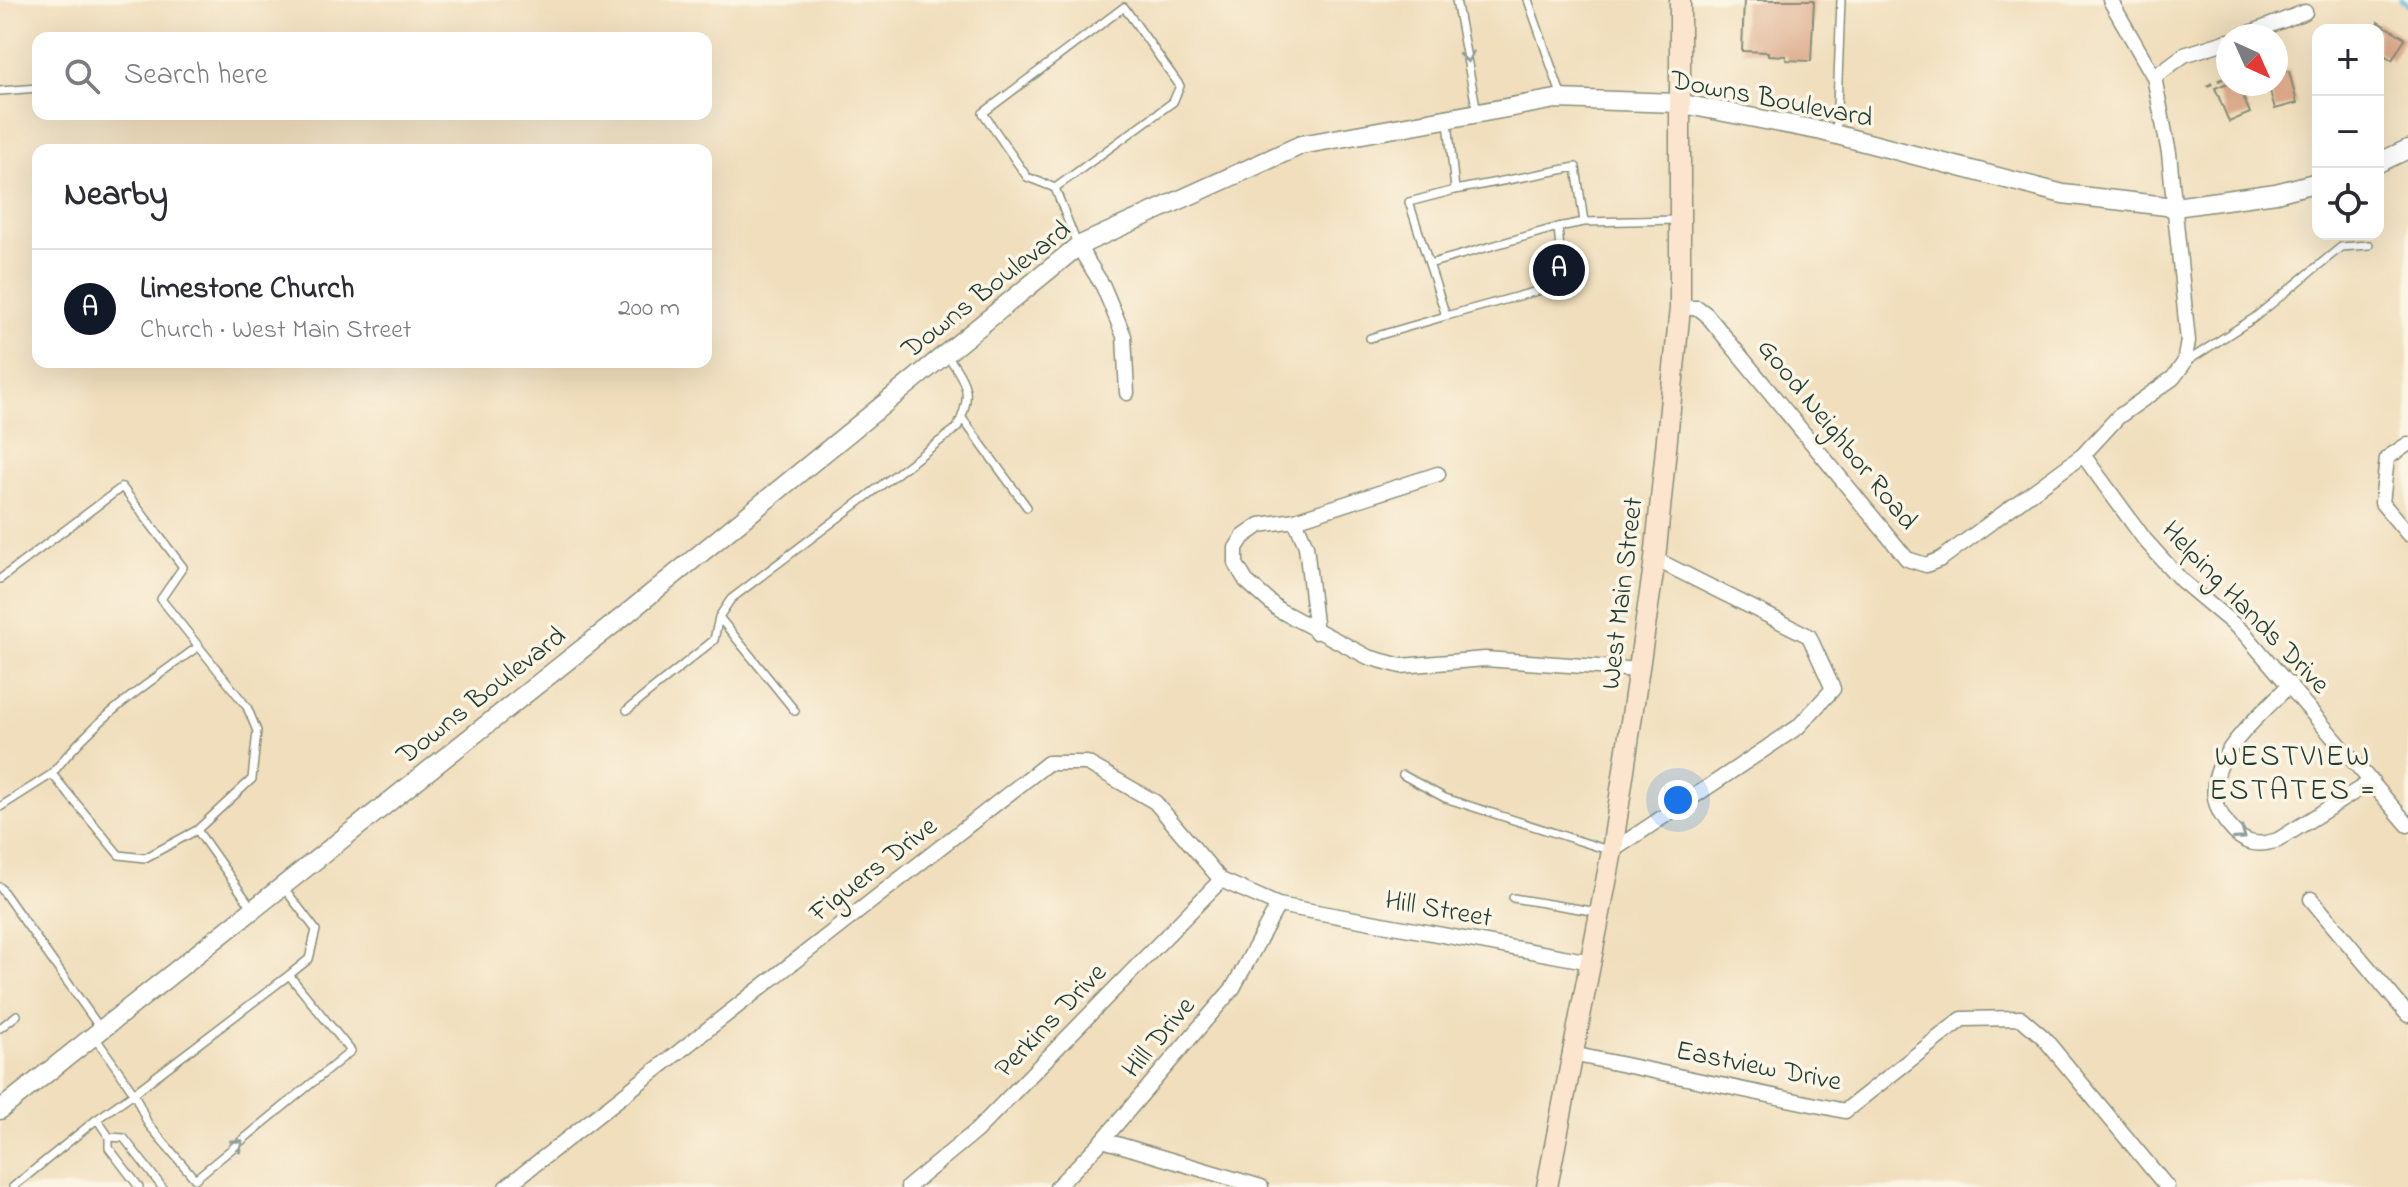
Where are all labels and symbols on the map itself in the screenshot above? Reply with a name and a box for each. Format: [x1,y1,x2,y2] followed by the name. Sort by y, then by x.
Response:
[2216,24,2288,96] north arrow
[1457,50,1474,63] one-way arrow
[1666,61,1876,140] street label: Downs Boulevard
[893,211,1081,371] street label: Downs Boulevard
[1533,240,1585,300] pin: A
[1746,330,1927,540] street label: Good Neighbor Road
[1591,495,1656,692] street label: West Main Street
[2151,512,2339,705] street label: Helping Hands Drive
[388,617,576,777] street label: Downs Boulevard
[2209,736,2377,814] district label: WESTVIEW ESTATES =
[1658,780,1698,820] your location
[801,807,947,935] street label: Figuers Drive
[2232,825,2247,840] one-way arrow
[1382,881,1495,940] street label: Hill Street
[986,954,1117,1088] street label: Perkins Drive
[1113,988,1207,1088] street label: Hill Drive
[1672,1031,1845,1104] street label: Eastview Drive
[229,1139,244,1153] one-way arrow

